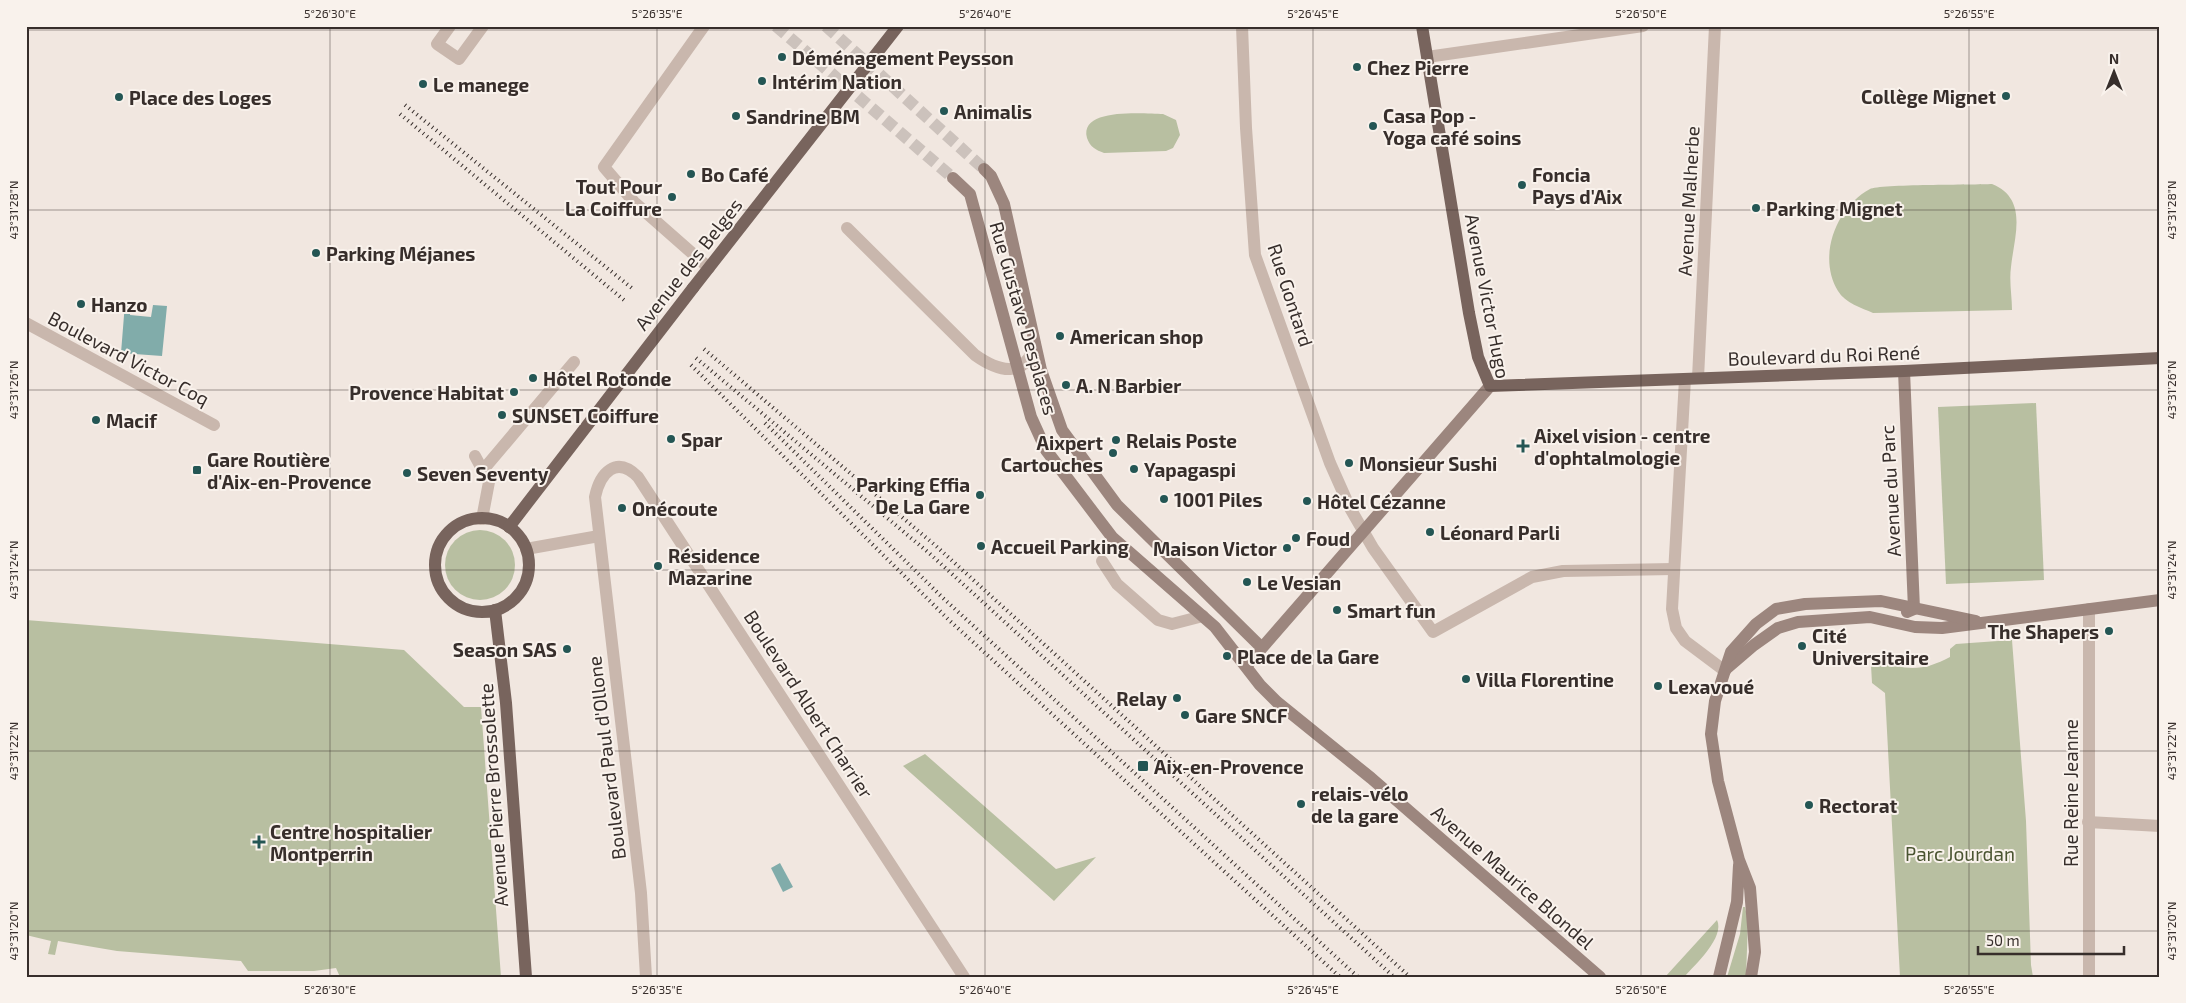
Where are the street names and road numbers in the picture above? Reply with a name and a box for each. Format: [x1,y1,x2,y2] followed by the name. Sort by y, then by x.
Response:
[1673,125,1703,277] street label: Avenue Malherbe
[629,194,747,334] street label: Avenue des Belges
[1461,212,1515,380] street label: Avenue Victor Hugo
[985,219,1063,417] street label: Rue Gustave Desplaces
[1264,241,1318,349] street label: Rue Gontard
[44,306,214,410] street label: Boulevard Victor Coq
[1727,340,1921,370] street label: Boulevard du Roi René
[1875,424,1905,558] street label: Avenue du Parc
[740,606,879,803] street label: Boulevard Albert Charrier
[582,655,630,861] street label: Boulevard Paul d'Ollone
[474,682,512,908] street label: Avenue Pierre Brossolette
[2059,719,2082,867] street label: Rue Reine Jeanne
[1427,800,1599,954] street label: Avenue Maurice Blondel

